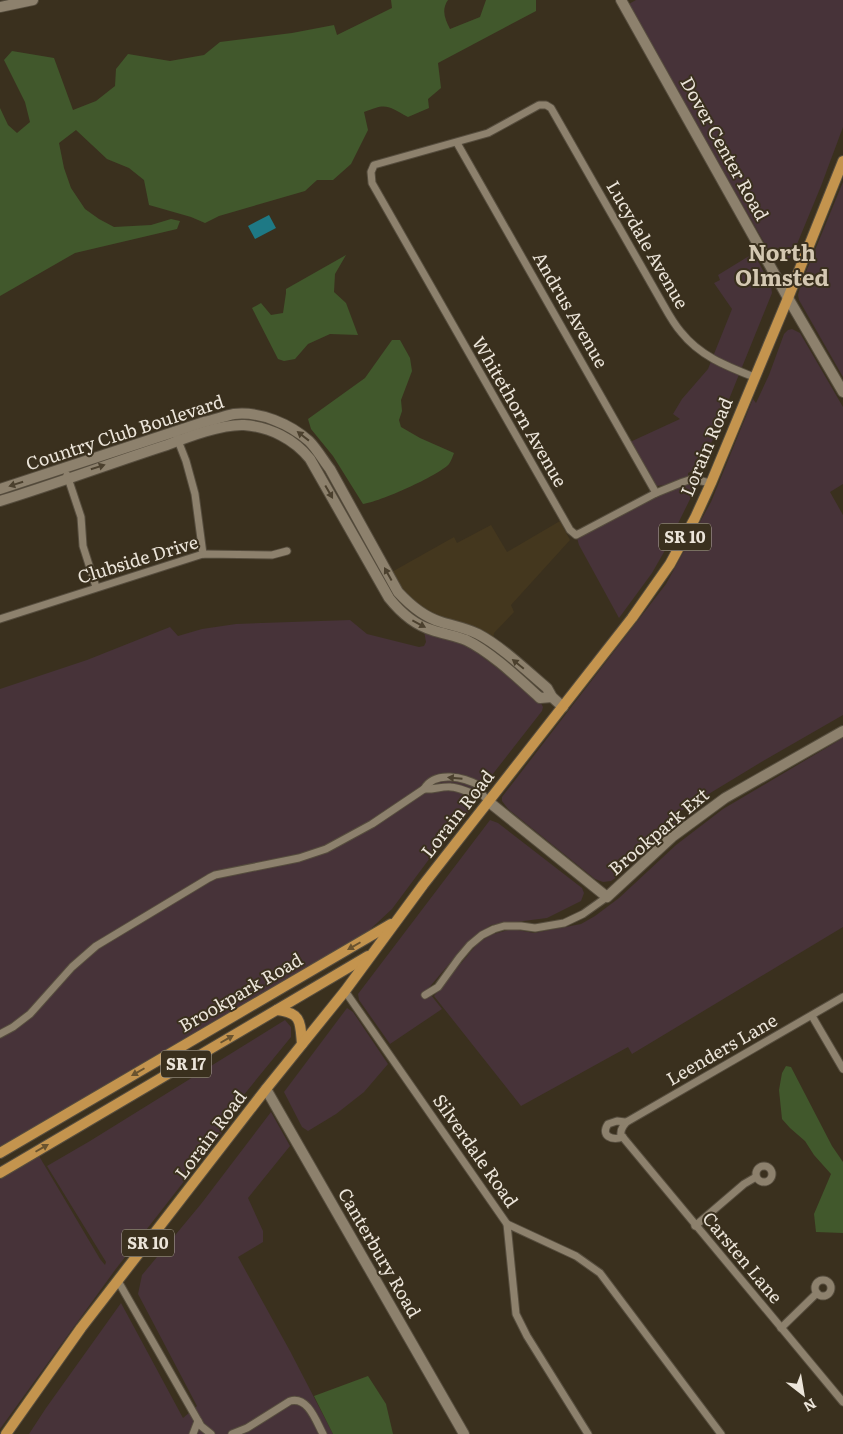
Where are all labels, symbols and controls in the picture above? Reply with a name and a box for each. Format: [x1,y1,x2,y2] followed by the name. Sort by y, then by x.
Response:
[675,71,776,225] street label: Dover Center Road
[601,175,696,313] street label: Lucydale Avenue
[735,235,829,293] district label: North Olmsted
[527,246,616,372] street label: Andrus Avenue
[466,331,574,492] street label: Whitethorn Avenue
[22,387,227,476] street label: Country Club Boulevard
[673,393,739,500] street label: Lorain Road
[297,431,310,442] one-way arrow
[90,463,105,471] one-way arrow
[9,481,24,488] one-way arrow
[325,485,333,499] one-way arrow
[659,524,711,550] road number: SR 10
[74,527,201,590] street label: Clubside Drive
[384,566,392,581] one-way arrow
[412,620,427,628] one-way arrow
[511,658,524,669] one-way arrow
[414,763,500,863] street label: Lorain Road
[447,774,463,782] one-way arrow
[602,780,715,881] street label: Brookpark Ext
[346,942,361,950] one-way arrow
[173,945,307,1038] street label: Brookpark Road
[661,1006,782,1091] street label: Leenders Lane
[221,1035,234,1044] one-way arrow
[161,1050,211,1078] road number: SR 17
[131,1068,144,1077] one-way arrow
[167,1084,252,1184] street label: Lorain Road
[427,1088,525,1212] street label: Silverdale Road
[35,1144,49,1153] one-way arrow
[332,1182,429,1322] street label: Canterbury Road
[697,1205,790,1309] street label: Carsten Lane
[122,1230,174,1256] road number: SR 10
[778,1369,828,1419] north arrow
[800,1394,820,1418] text: N

